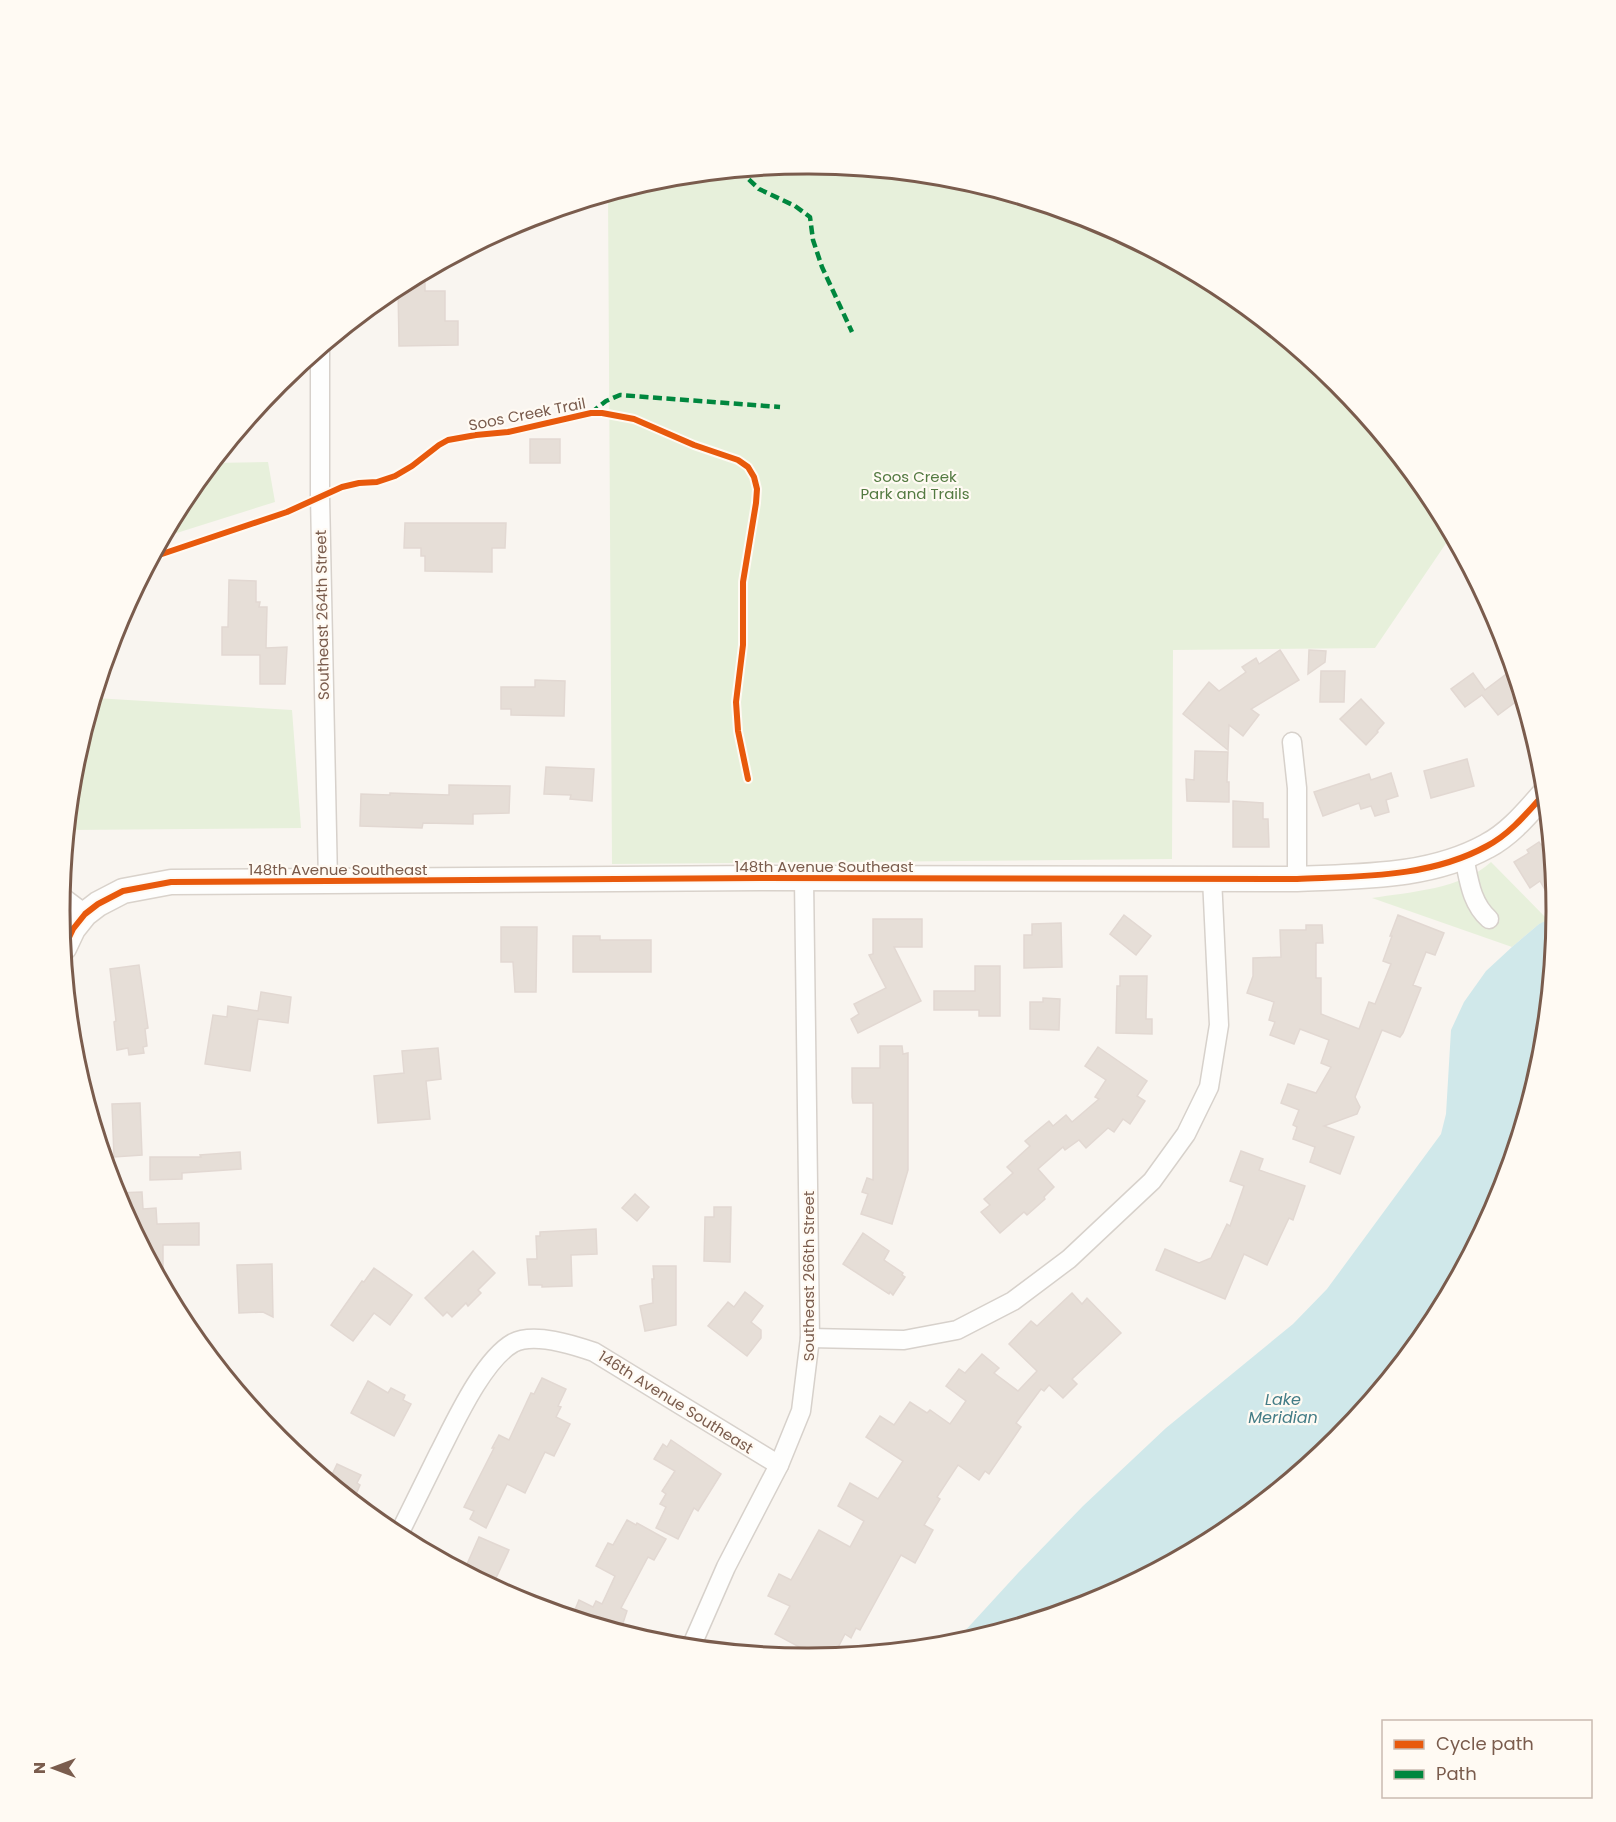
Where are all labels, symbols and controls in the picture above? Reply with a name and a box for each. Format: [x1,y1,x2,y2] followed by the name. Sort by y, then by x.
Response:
[467,392,587,436] street label: Soos Creek Trail
[860,466,970,504] park label: Soos Creek Park and Trails
[310,530,334,700] street label: Southeast 264th Street
[735,856,913,877] street label: 148th Avenue Southeast
[249,859,427,880] street label: 148th Avenue Southeast
[798,1191,819,1361] street label: Southeast 266th Street
[595,1346,757,1458] street label: 146th Avenue Southeast
[1248,1388,1318,1429] water label: Lake Meridian
[1382,1720,1592,1798] legend
[1436,1731,1534,1756] text: Cycle path
[24,1738,84,1798] north arrow
[1436,1761,1477,1786] text: Path
[28,1762,51,1774] text: N

